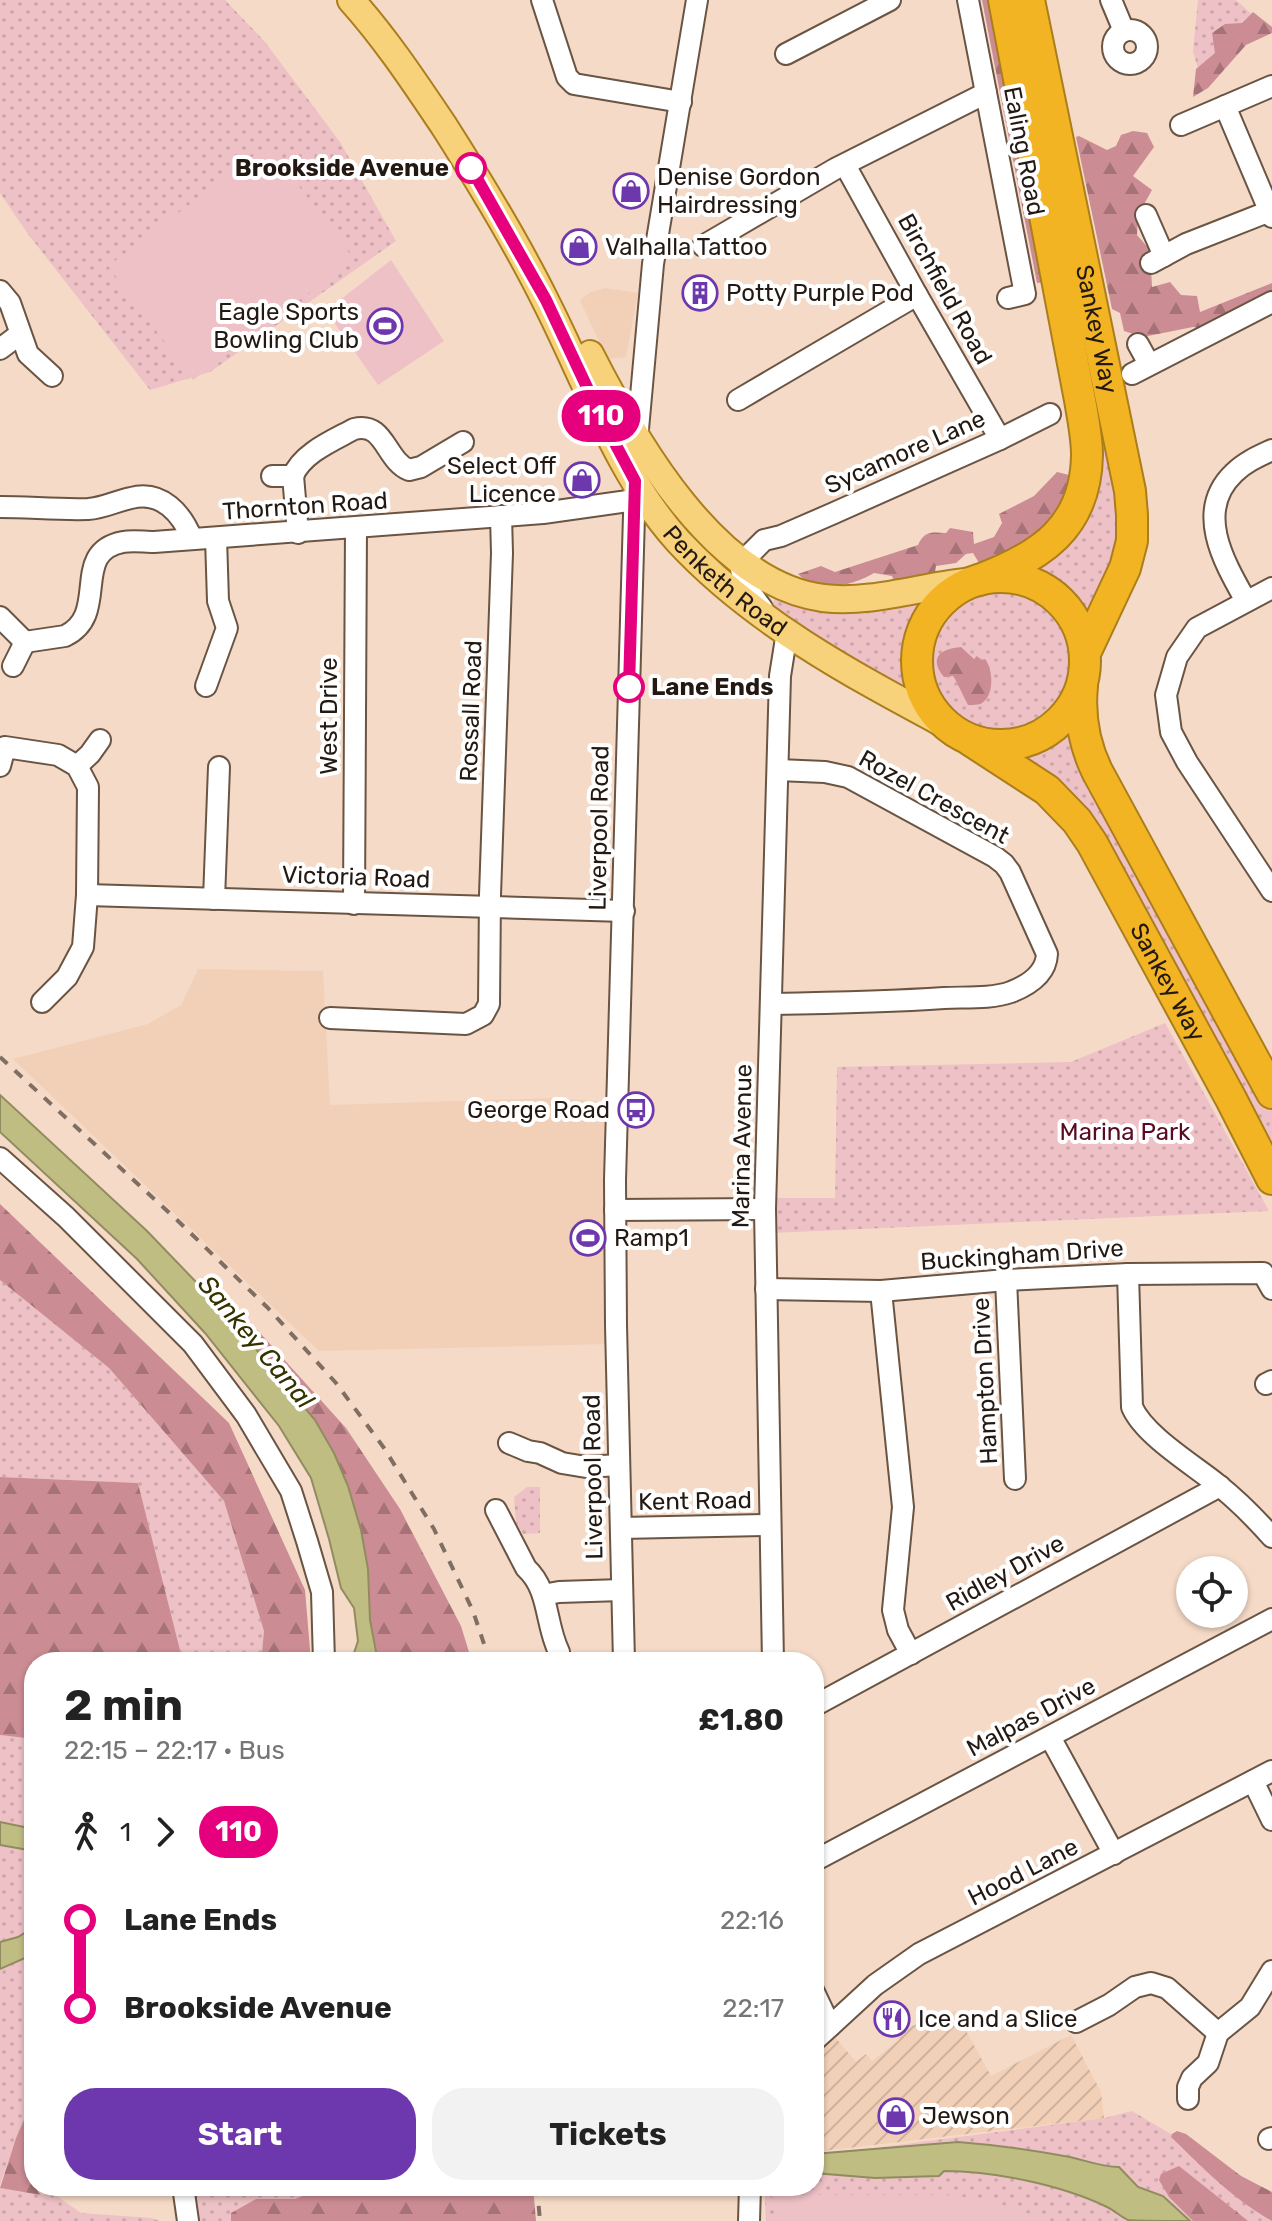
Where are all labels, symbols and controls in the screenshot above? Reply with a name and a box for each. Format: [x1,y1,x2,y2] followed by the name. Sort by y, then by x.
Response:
[998,84,1050,218] street label: Ealing Road
[456,153,486,183] marker: Brookside Avenue
[235,154,449,182] place label: Brookside Avenue
[657,163,820,219] place label: Denise Gordon Hairdressing
[612,172,650,210] shop icon: Denise Gordon Hairdressing
[892,209,998,369] street label: Birchfield Road
[560,228,598,266] shop icon: Valhalla Tattoo
[605,233,768,261] place label: Valhalla Tattoo
[1070,262,1123,396] street label: Sankey Way
[681,274,719,312] building icon: Potty Purple Pod
[726,279,914,307] place label: Potty Purple Pod
[213,298,359,354] place label: Eagle Sports Bowling Club
[366,307,404,345] sports icon: Eagle Sports Bowling Club
[555,390,647,442] line badge: 110
[578,399,624,432] text: 110
[821,404,989,500] street label: Sycamore Lane
[447,452,556,508] place label: Select Off Licence
[563,461,601,499] shop icon: Select Off Licence
[221,486,389,526] street label: Thornton Road
[657,520,792,642] street label: Penketh Road
[455,640,487,782] street label: Rossall Road
[315,657,343,775] street label: West Drive
[614,672,644,702] marker: Lane Ends
[651,673,773,701] place label: Lane Ends
[854,744,1014,850] street label: Rozel Crescent
[584,745,614,911] street label: Liverpool Road
[281,860,431,894] street label: Victoria Road
[1124,918,1211,1046] street label: Sankey Way
[727,1064,757,1228] street label: Marina Avenue
[617,1091,655,1129] bus stop icon: George Road
[467,1096,610,1124] place label: George Road
[1060,1118,1191,1146] park label: Marina Park
[569,1219,607,1257] sports icon: Ramp1
[614,1224,689,1252] place label: Ramp1
[919,1234,1125,1276] street label: Buckingham Drive
[191,1269,321,1415] water label: Sankey Canal
[967,1297,1003,1465] street label: Hampton Drive
[578,1394,608,1560] street label: Liverpool Road
[638,1486,752,1516] street label: Kent Road
[941,1529,1069,1617] street label: Ridley Drive
[1176,1556,1248,1628] map controls
[1176,1556,1248,1628] button: locate
[962,1671,1100,1763] street label: Malpas Drive
[64,1679,183,1731] text: 2 min
[698,1702,784,1738] text: £1.80
[64,1735,285,1766] text: 22:15 – 22:17 · Bus
[64,1810,108,1854] icon: walk
[143,1810,187,1854] icon: forward
[215,1815,262,1848] text: 110
[120,1817,131,1848] text: 1
[963,1832,1083,1912] street label: Hood Lane
[124,1902,277,1938] text: Lane Ends
[720,1905,784,1936] text: 22:16
[124,1990,392,2026] text: Brookside Avenue
[722,1993,784,2024] text: 22:17
[873,2000,911,2038] restaurant icon: Ice and a Slice
[918,2005,1077,2033] place label: Ice and a Slice
[64,2088,416,2180] button: Start
[432,2088,784,2180] button: Tickets
[877,2097,915,2135] shop icon: Jewson
[922,2102,1010,2130] place label: Jewson

